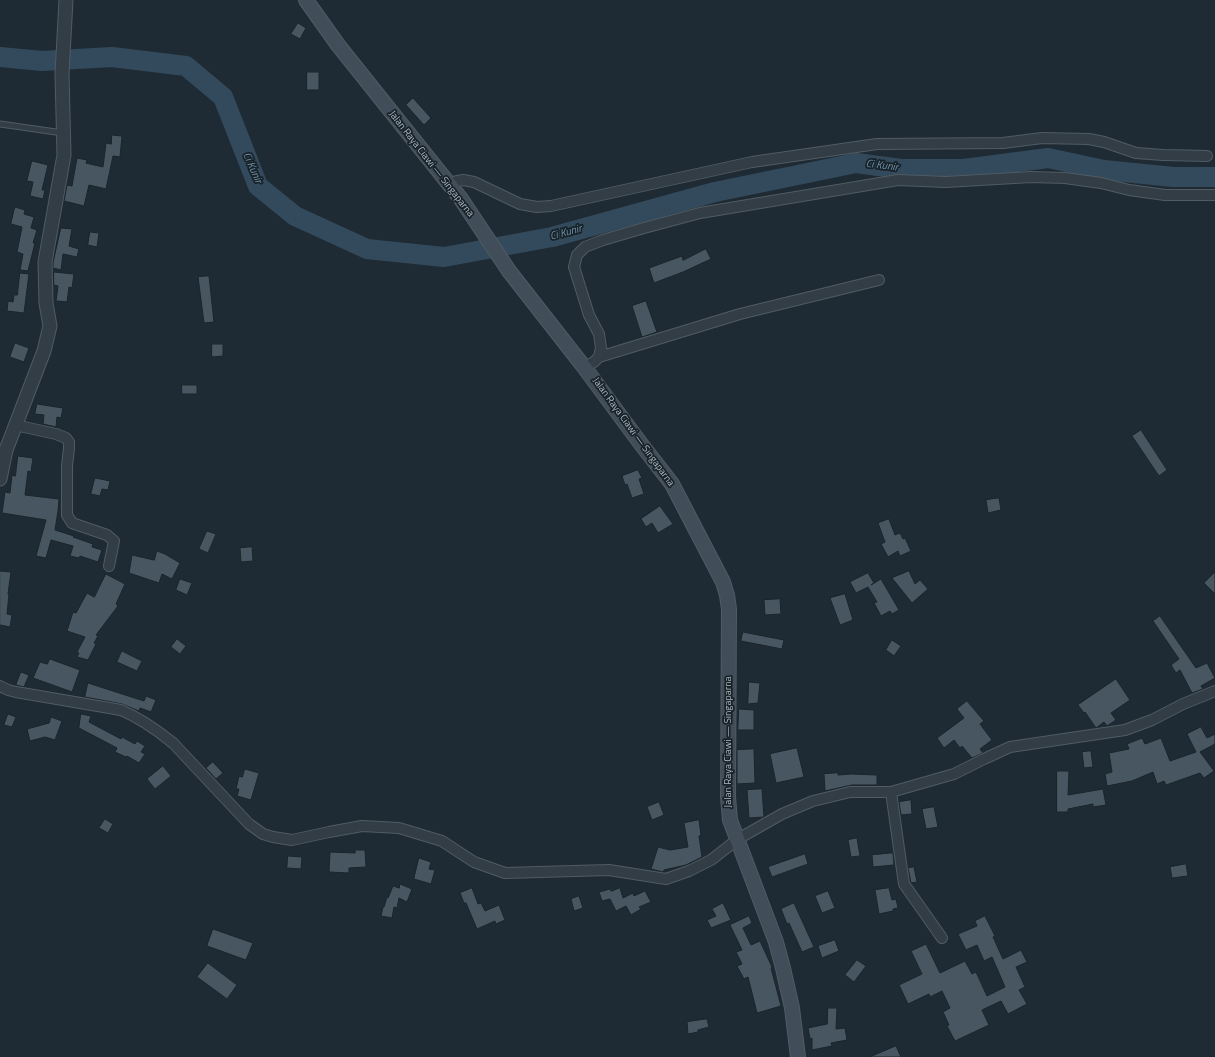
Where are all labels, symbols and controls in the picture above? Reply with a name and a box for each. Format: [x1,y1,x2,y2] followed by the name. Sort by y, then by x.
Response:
[386,109,476,219] street label: Jalan Raya Ciawi — Singaparna
[239,150,265,186] water label: Ci Kunir
[865,157,899,175] water label: Ci Kunir
[549,222,583,244] water label: Ci Kunir
[590,375,676,489] street label: Jalan Raya Ciawi — Singaparna
[723,676,735,808] street label: Jalan Raya Ciawi — Singaparna

